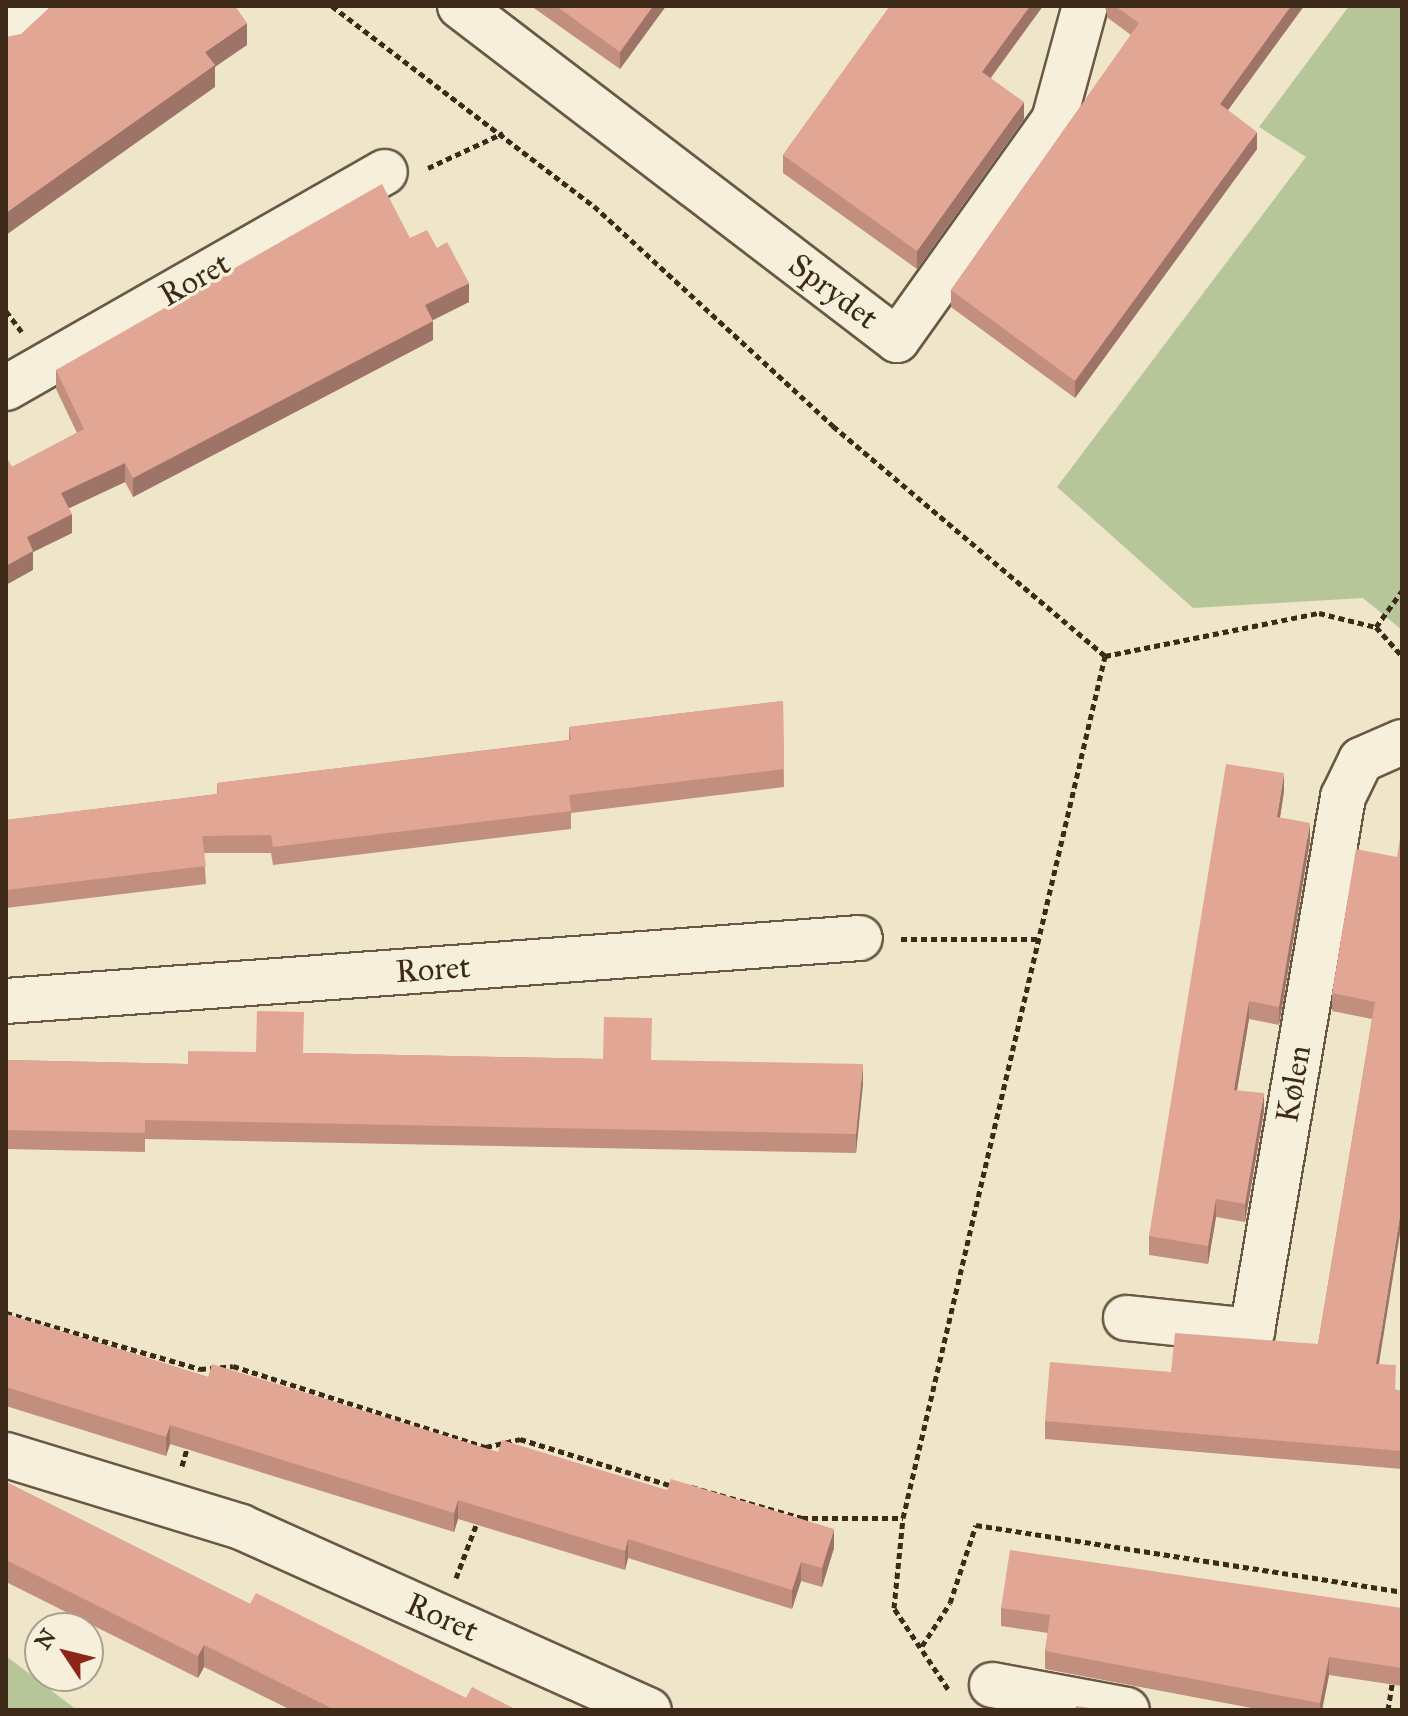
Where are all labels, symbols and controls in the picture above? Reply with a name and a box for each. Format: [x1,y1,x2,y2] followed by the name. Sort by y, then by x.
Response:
[153,245,237,315] street label: Roret
[781,246,885,338] street label: Sprydet
[394,948,472,992] street label: Roret
[1268,1042,1320,1126] street label: Kølen
[400,1585,484,1651] street label: Roret
[24,1612,104,1692] north arrow
[29,1624,62,1654] text: N

